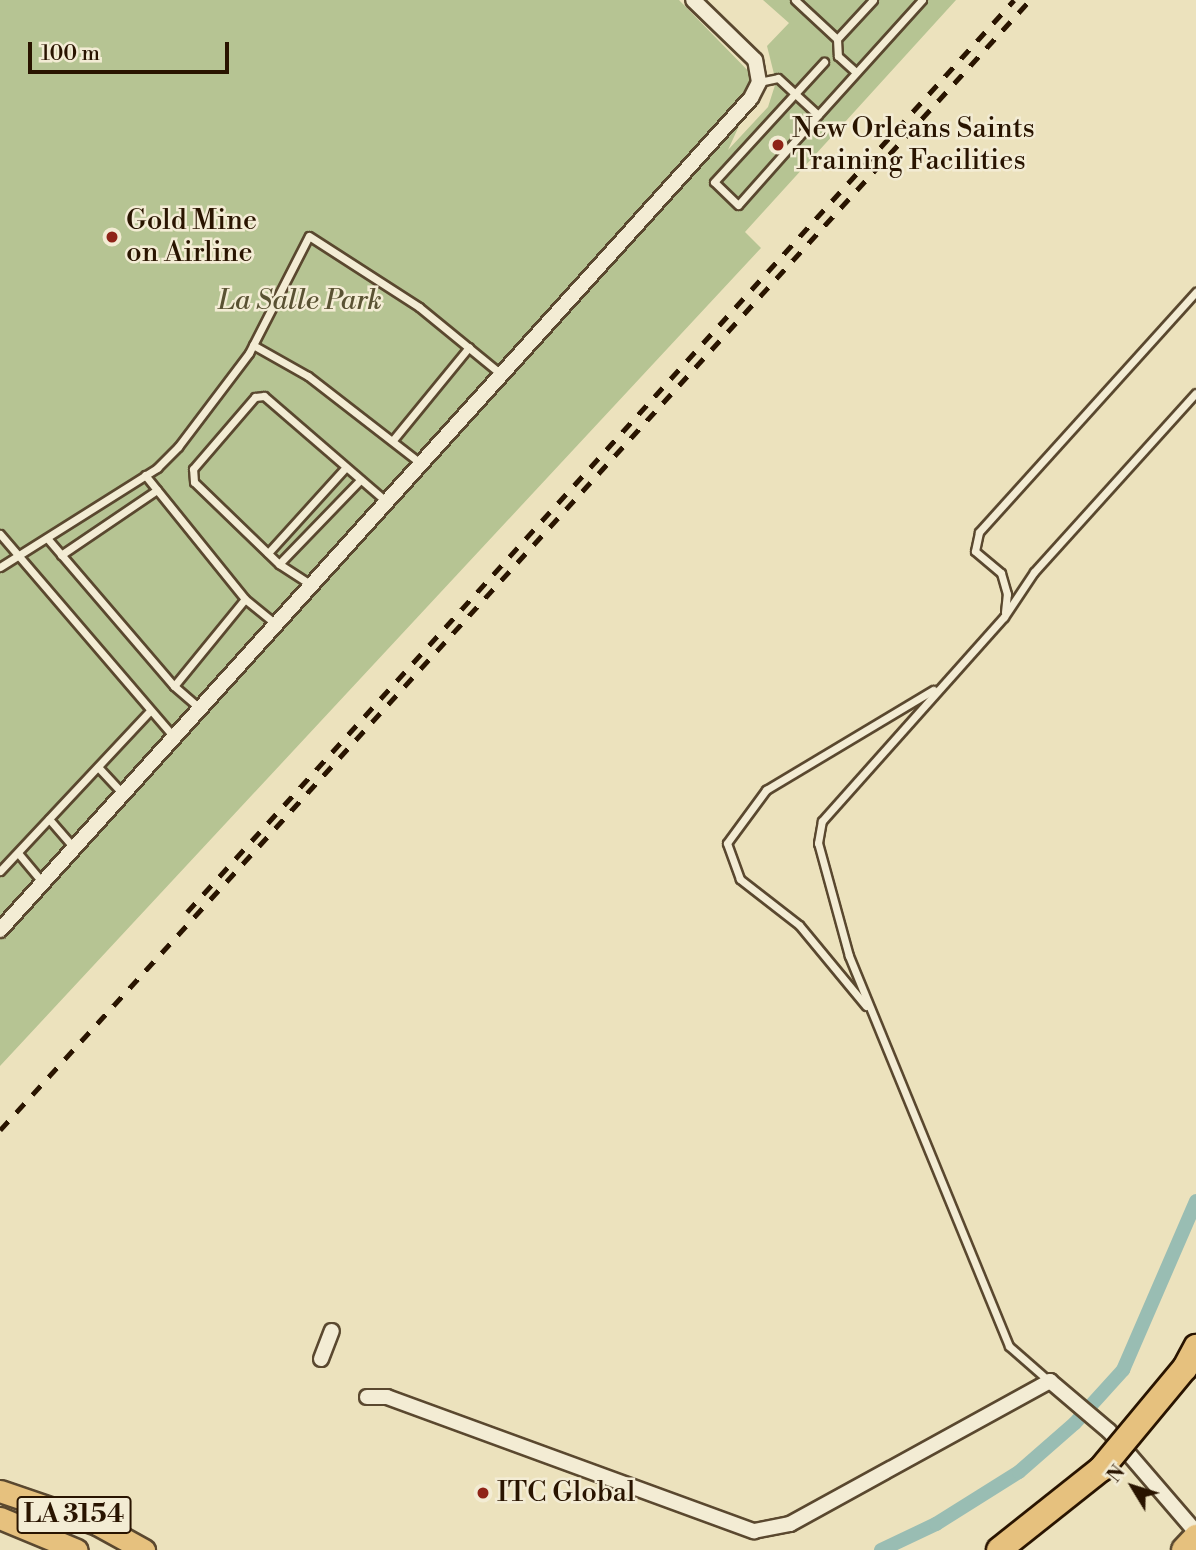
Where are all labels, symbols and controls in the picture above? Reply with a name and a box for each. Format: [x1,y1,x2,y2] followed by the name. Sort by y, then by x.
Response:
[32,28,233,72] scale bar
[41,41,100,67] text: 100 m
[792,112,1035,178] place label: New Orleans Saints Training Facilities
[770,137,786,153] marker: New Orleans Saints Training Facilities
[126,204,257,270] place label: Gold Mine on Airline
[104,229,120,245] marker: Gold Mine on Airline
[218,284,382,318] park label: La Salle Park
[1098,1452,1168,1522] north arrow
[1102,1461,1131,1487] text: N
[497,1476,635,1510] place label: ITC Global
[475,1485,491,1501] marker: ITC Global
[16,1492,132,1538] road number: LA 3154

